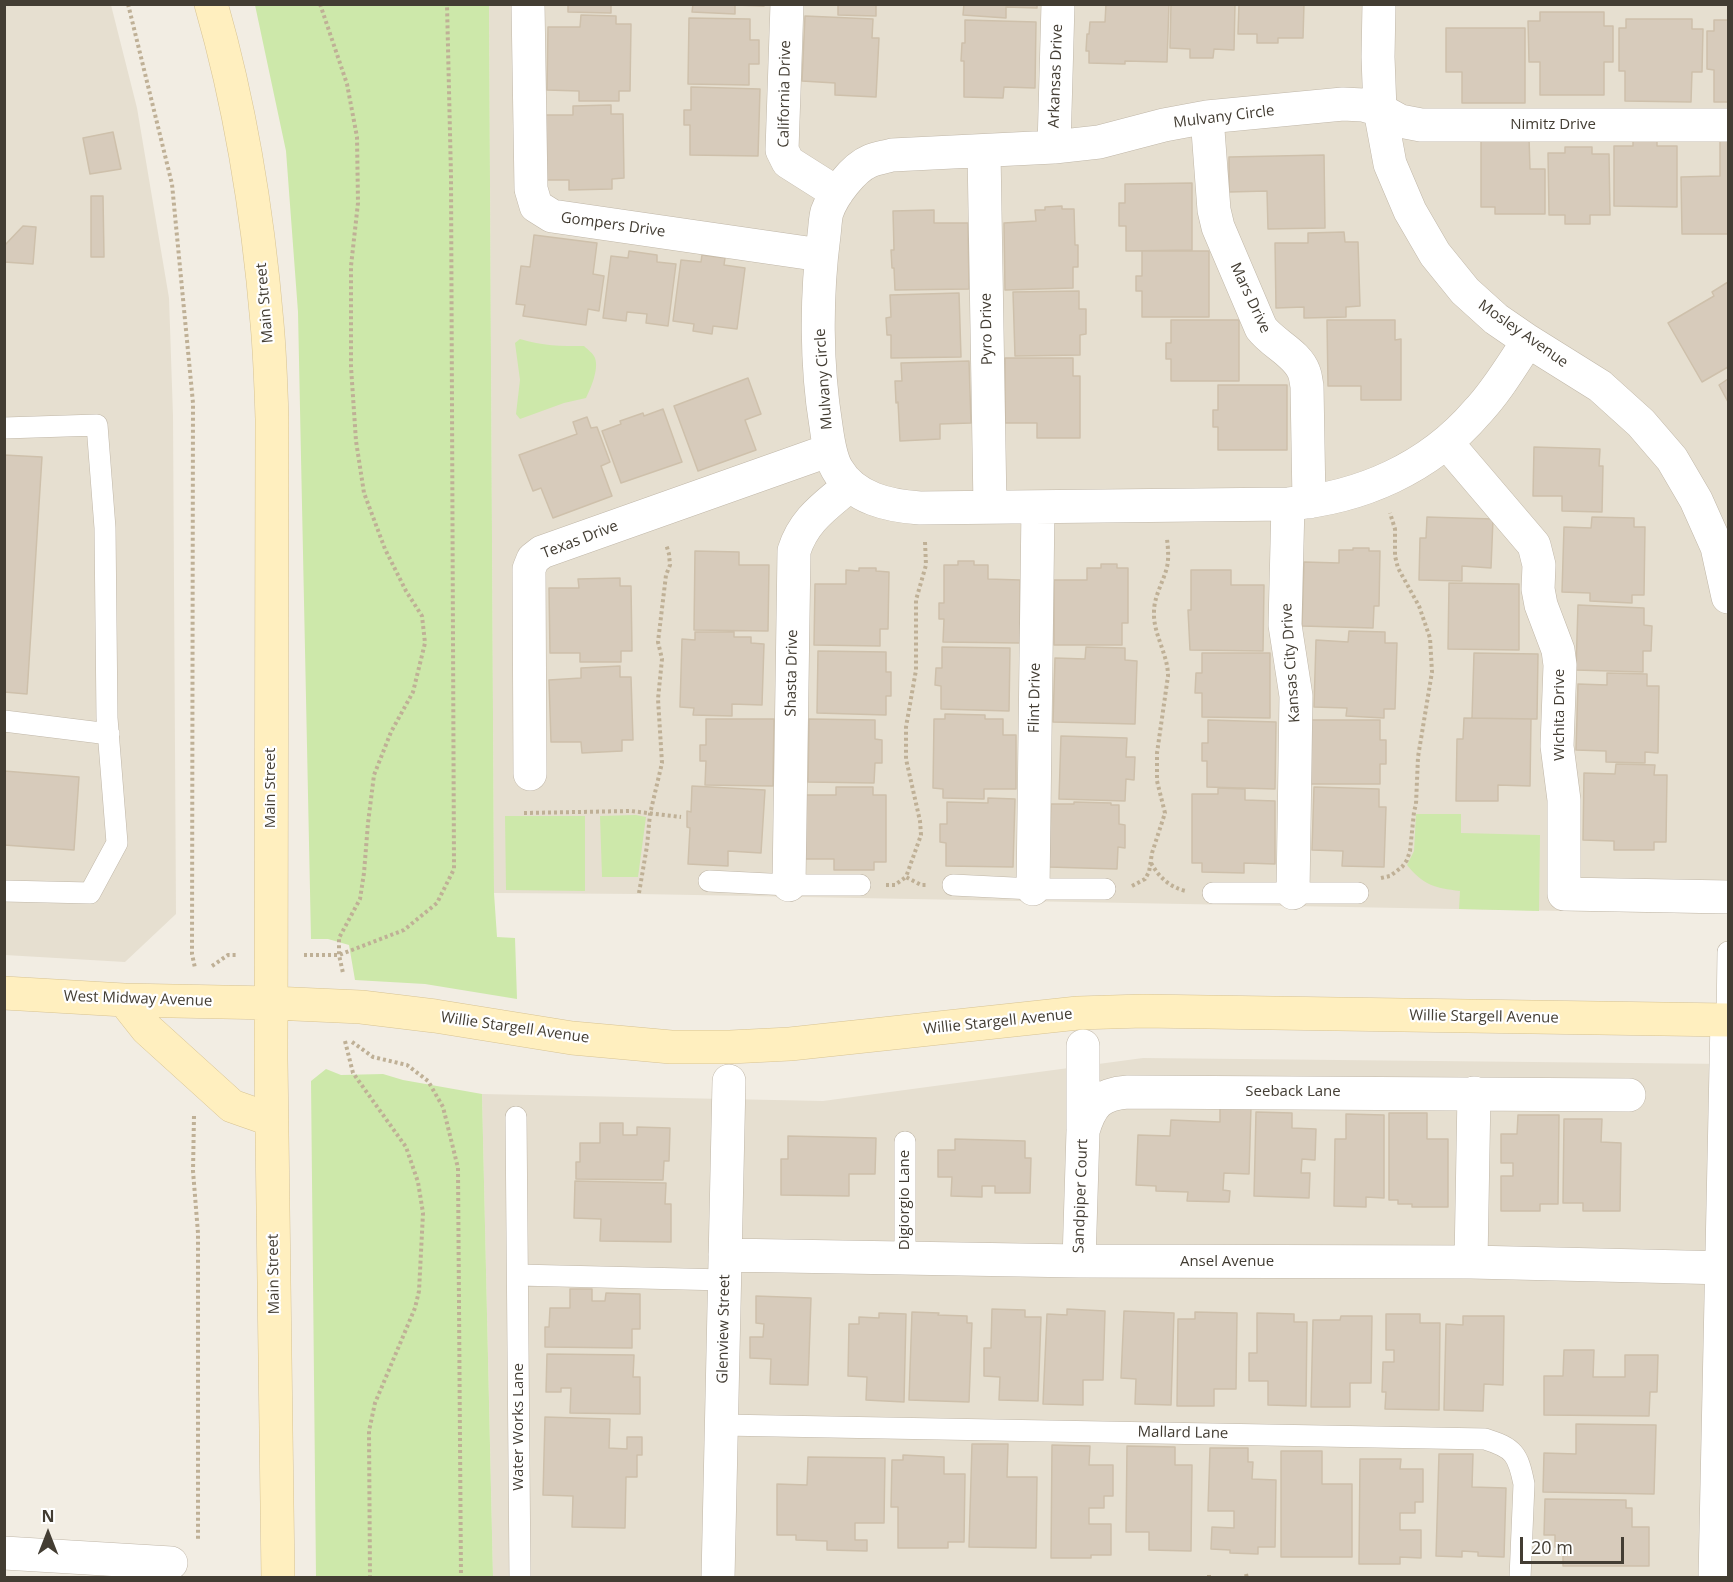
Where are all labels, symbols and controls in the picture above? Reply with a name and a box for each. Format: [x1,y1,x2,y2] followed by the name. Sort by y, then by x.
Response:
[1045,24,1067,128] street label: Arkansas Drive
[775,40,795,148] street label: California Drive
[1172,102,1276,132] street label: Mulvany Circle
[1510,116,1596,134] street label: Nimitz Drive
[560,209,666,241] street label: Gompers Drive
[1226,260,1274,336] street label: Mars Drive
[253,262,277,344] street label: Main Street
[977,293,997,365] street label: Pyro Drive
[1475,296,1571,372] street label: Mosley Avenue
[811,328,837,430] street label: Mulvany Circle
[539,517,621,563] street label: Texas Drive
[1278,603,1304,723] street label: Kansas City Drive
[782,629,802,717] street label: Shasta Drive
[1025,663,1045,733] street label: Flint Drive
[1551,669,1569,761] street label: Wichita Drive
[262,748,280,828] street label: Main Street
[63,987,213,1011] street label: West Midway Avenue
[923,1005,1073,1039] street label: Willie Stargell Avenue
[1409,1007,1559,1027] street label: Willie Stargell Avenue
[440,1009,590,1047] street label: Willie Stargell Avenue
[1245,1083,1341,1101] street label: Seeback Lane
[1070,1138,1092,1254] street label: Sandpiper Court
[896,1150,914,1250] street label: Digiorgio Lane
[264,1234,284,1314] street label: Main Street
[1180,1253,1274,1271] street label: Ansel Avenue
[714,1274,734,1384] street label: Glenview Street
[510,1363,528,1491] street label: Water Works Lane
[1137,1423,1229,1443] street label: Mallard Lane
[18,1504,78,1564] north arrow
[41,1505,55,1527] text: N
[1523,1525,1626,1563] scale bar
[1531,1535,1573,1559] text: 20 m

